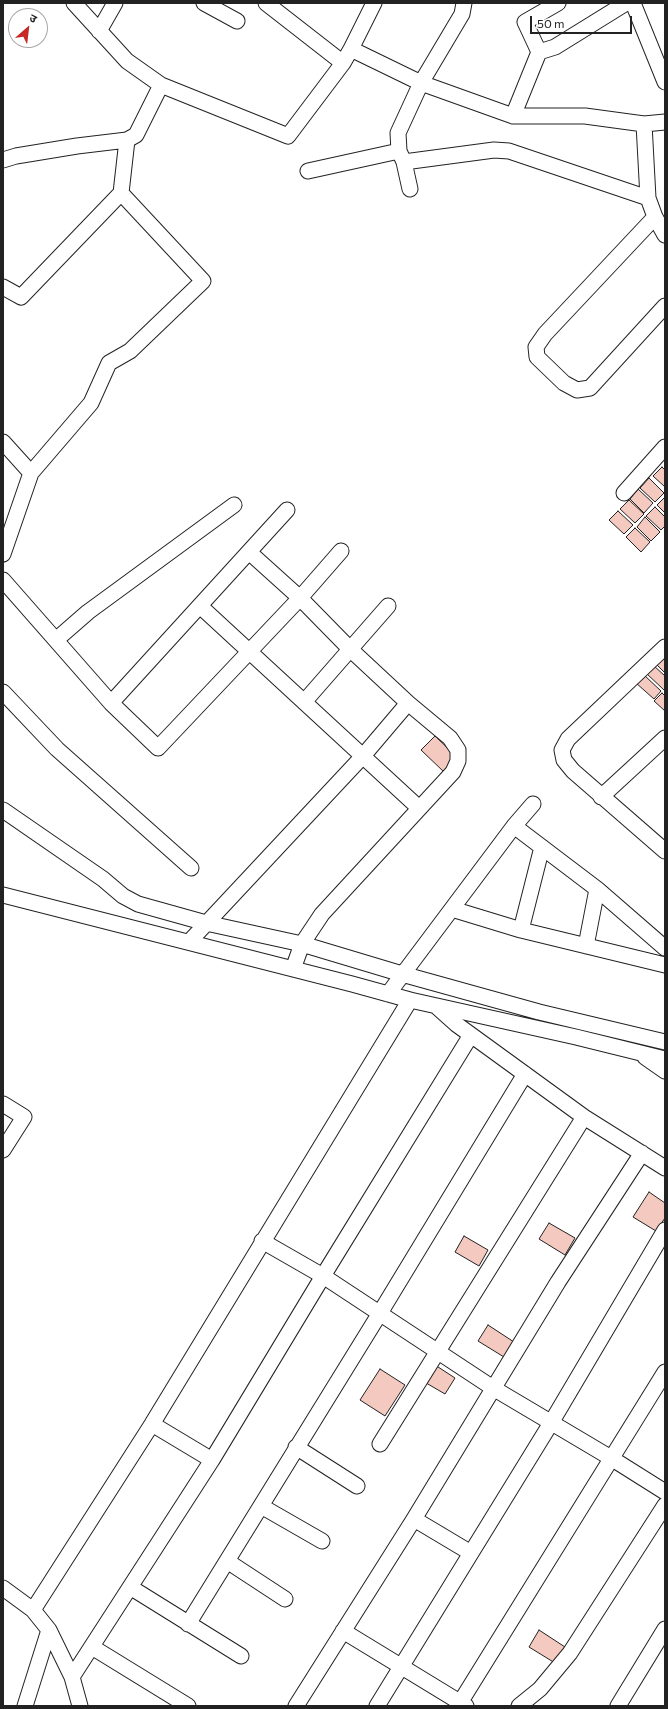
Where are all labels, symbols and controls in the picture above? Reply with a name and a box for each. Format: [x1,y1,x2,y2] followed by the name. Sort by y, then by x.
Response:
[8,8,48,48] north arrow
[532,8,634,34] scale bar
[28,11,39,25] text: उ
[537,16,565,30] text: 50 m

